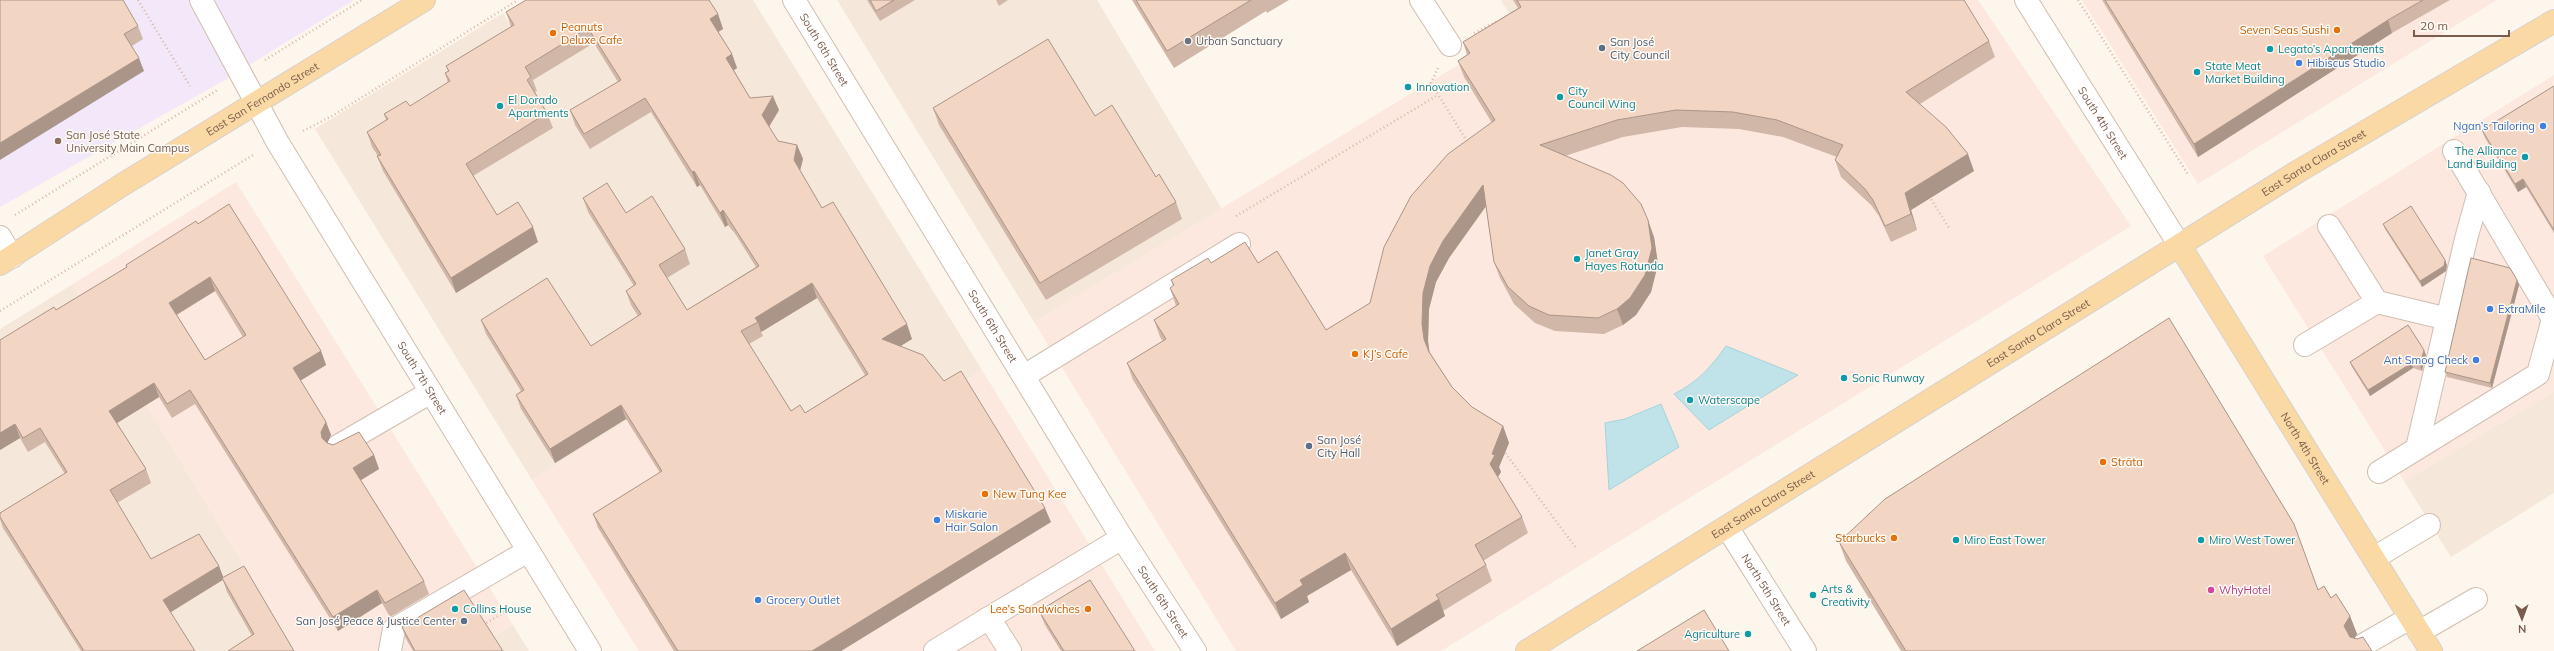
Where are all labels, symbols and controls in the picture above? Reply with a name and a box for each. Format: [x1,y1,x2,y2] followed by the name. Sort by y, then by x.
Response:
[797,10,852,89] street label: South 6th Street
[2414,12,2509,38] scale bar
[2420,18,2448,33] text: 20 m
[561,20,622,47] place label: Peanuts Deluxe Cafe
[2240,23,2329,37] place label: Seven Seas Sushi
[2332,25,2342,35] marker: Seven Seas Sushi
[548,28,558,38] marker: Peanuts Deluxe Cafe
[1196,34,1283,48] place label: Urban Sanctuary
[1610,35,1670,62] place label: San José City Council
[1183,36,1193,46] marker: Urban Sanctuary
[2278,42,2384,56] place label: Legato’s Apartments
[1597,43,1607,53] marker: San José City Council
[2265,44,2275,54] marker: Legato’s Apartments
[2307,56,2385,70] place label: Hibiscus Studio
[2294,58,2304,68] marker: Hibiscus Studio
[203,59,321,139] street label: East San Fernando Street
[2205,59,2285,86] place label: State Meat Market Building
[2192,67,2202,77] marker: State Meat Market Building
[1416,80,1469,94] place label: Innovation
[1403,82,1413,92] marker: Innovation
[1568,84,1636,111] place label: City Council Wing
[2075,84,2131,162] street label: South 4th Street
[1555,92,1565,102] marker: City Council Wing
[508,93,569,120] place label: El Dorado Apartments
[495,101,505,111] marker: El Dorado Apartments
[2453,119,2535,133] place label: Ngan’s Tailoring
[2538,121,2548,131] marker: Ngan’s Tailoring
[2259,126,2369,199] street label: East Santa Clara Street
[66,128,189,155] place label: San José State University Main Campus
[53,136,63,146] marker: San José State University Main Campus
[2447,144,2517,171] place label: The Alliance Land Building
[2520,152,2530,162] marker: The Alliance Land Building
[1585,246,1664,273] place label: Janet Gray Hayes Rotunda
[1572,254,1582,264] marker: Janet Gray Hayes Rotunda
[965,287,1020,365] street label: South 6th Street
[1984,296,2093,370] street label: East Santa Clara Street
[2498,302,2545,316] place label: ExtraMile
[2485,304,2495,314] marker: ExtraMile
[395,339,450,417] street label: South 7th Street
[1363,347,1408,361] place label: KJ’s Cafe
[1350,349,1360,359] marker: KJ’s Cafe
[2383,353,2468,367] place label: Ant Smog Check
[2471,355,2481,365] marker: Ant Smog Check
[1852,371,1925,385] place label: Sonic Runway
[1839,373,1849,383] marker: Sonic Runway
[1698,393,1760,407] place label: Waterscape
[1685,395,1695,405] marker: Waterscape
[2278,410,2333,487] street label: North 4th Street
[1317,433,1361,460] place label: San José City Hall
[1304,441,1314,451] marker: San José City Hall
[2111,455,2143,469] place label: Strāta
[2098,457,2108,467] marker: Strāta
[1709,467,1817,542] street label: East Santa Clara Street
[993,487,1067,501] place label: New Tung Kee
[980,489,990,499] marker: New Tung Kee
[945,507,998,534] place label: Miskarie Hair Salon
[932,515,942,525] marker: Miskarie Hair Salon
[1835,531,1886,545] place label: Starbucks
[1889,533,1899,543] marker: Starbucks
[1964,533,2046,547] place label: Miro East Tower
[2209,533,2295,547] place label: Miro West Tower
[1951,535,1961,545] marker: Miro East Tower
[2196,535,2206,545] marker: Miro West Tower
[1739,551,1794,628] street label: North 5th Street
[1135,563,1192,641] street label: South 6th Street
[1821,582,1870,609] place label: Arts & Creativity
[2219,583,2271,597] place label: WhyHotel
[2206,585,2216,595] marker: WhyHotel
[1808,590,1818,600] marker: Arts & Creativity
[766,593,840,607] place label: Grocery Outlet
[753,595,763,605] marker: Grocery Outlet
[2502,599,2542,639] north arrow
[463,602,532,616] place label: Collins House
[990,602,1080,616] place label: Lee’s Sandwiches
[450,604,460,614] marker: Collins House
[1083,604,1093,614] marker: Lee’s Sandwiches
[296,614,456,628] place label: San José Peace & Justice Center
[459,616,469,626] marker: San José Peace & Justice Center
[2518,622,2526,636] text: N
[1684,627,1740,641] place label: Agriculture
[1743,629,1753,639] marker: Agriculture

